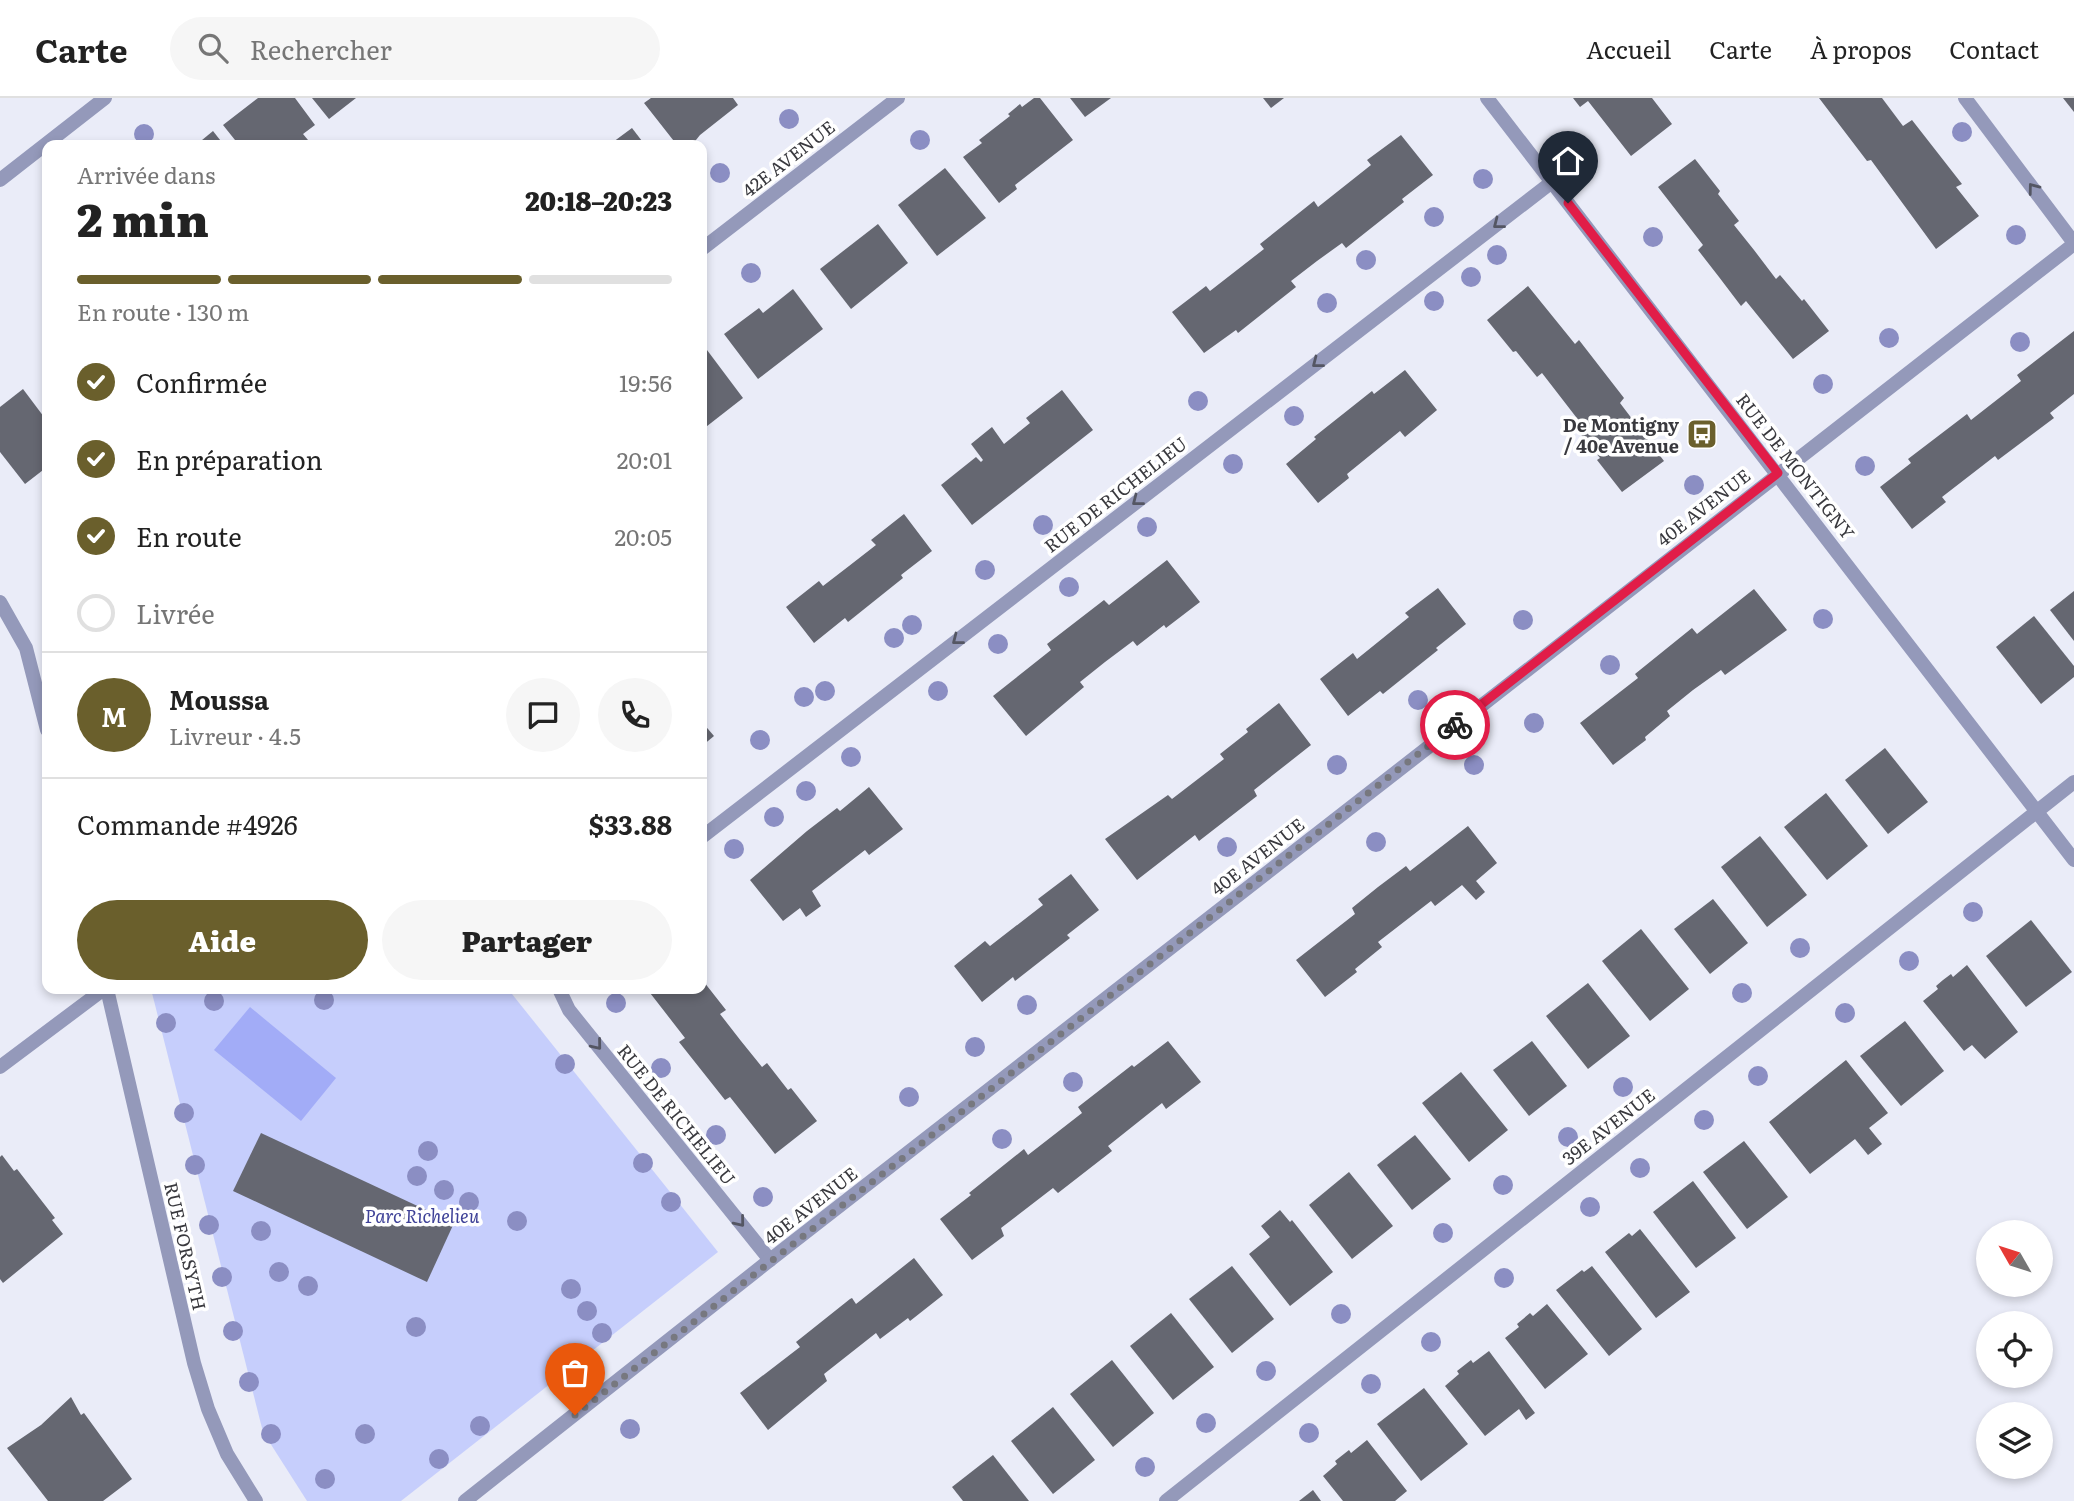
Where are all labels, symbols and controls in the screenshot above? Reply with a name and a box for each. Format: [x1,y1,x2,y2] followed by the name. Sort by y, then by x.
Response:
[170,17,660,80] search box
[35,24,128,73] text: Carte
[194,29,232,67] icon: search
[250,29,392,68] text: Rechercher
[1586,31,1671,66] text: Accueil
[1709,31,1772,66] text: Carte
[1810,31,1911,66] text: À propos
[1949,31,2039,66] text: Contact
[736,113,840,203] street label: 42E AVENUE
[1538,131,1598,203] pin
[1549,142,1587,180] icon: home
[77,157,215,191] text: Arrivée dans
[525,180,672,219] text: 20:18–20:23
[77,183,209,251] text: 2 min
[2028,184,2041,196] one-way arrow
[1493,215,1505,228] one-way arrow
[77,294,249,328] text: En route · 130 m
[1313,354,1325,367] one-way arrow
[136,362,267,401] text: Confirmée
[77,363,115,401] icon: check
[619,365,672,399] text: 19:56
[1730,387,1862,545] street label: RUE DE MONTIGNY
[1563,411,1679,459] place label: De Montigny / 40e Avenue
[1685,417,1719,451] bus stop icon: De Montigny / 40e Avenue
[1038,430,1192,558] street label: RUE DE RICHELIEU
[136,439,323,478] text: En préparation
[77,440,115,478] icon: check
[617,442,672,476] text: 20:01
[1650,462,1756,552] street label: 40E AVENUE
[1132,493,1145,506] one-way arrow
[136,516,242,555] text: En route
[77,517,115,555] icon: check
[614,519,672,553] text: 20:05
[136,593,215,632] text: Livrée
[952,632,965,645] one-way arrow
[506,678,580,752] button: chat
[598,678,672,752] button: phone
[169,679,269,718] text: Moussa
[1420,690,1490,760] courier
[101,696,127,735] text: M
[1436,706,1474,744] icon: bike
[169,718,301,752] text: Livreur · 4.5
[77,804,298,843] text: Commande #4926
[589,804,672,843] text: $33.88
[1204,811,1310,901] street label: 40E AVENUE
[77,900,368,980] button: Aide
[382,900,672,980] button: Partager
[589,1036,601,1049] one-way arrow
[612,1038,742,1190] street label: RUE DE RICHELIEU
[1556,1081,1660,1171] street label: 39E AVENUE
[757,1160,863,1250] street label: 40E AVENUE
[158,1179,214,1313] street label: RUE FORSYTH
[365,1202,480,1229] park label: Parc Richelieu
[731,1214,744,1226] one-way arrow
[1976,1220,2053,1297] north arrow
[1976,1220,2053,1479] map controls
[1976,1311,2053,1388] button: locate
[545,1343,605,1415] pin
[556,1354,594,1392] icon: bag
[1976,1402,2053,1479] button: layers

